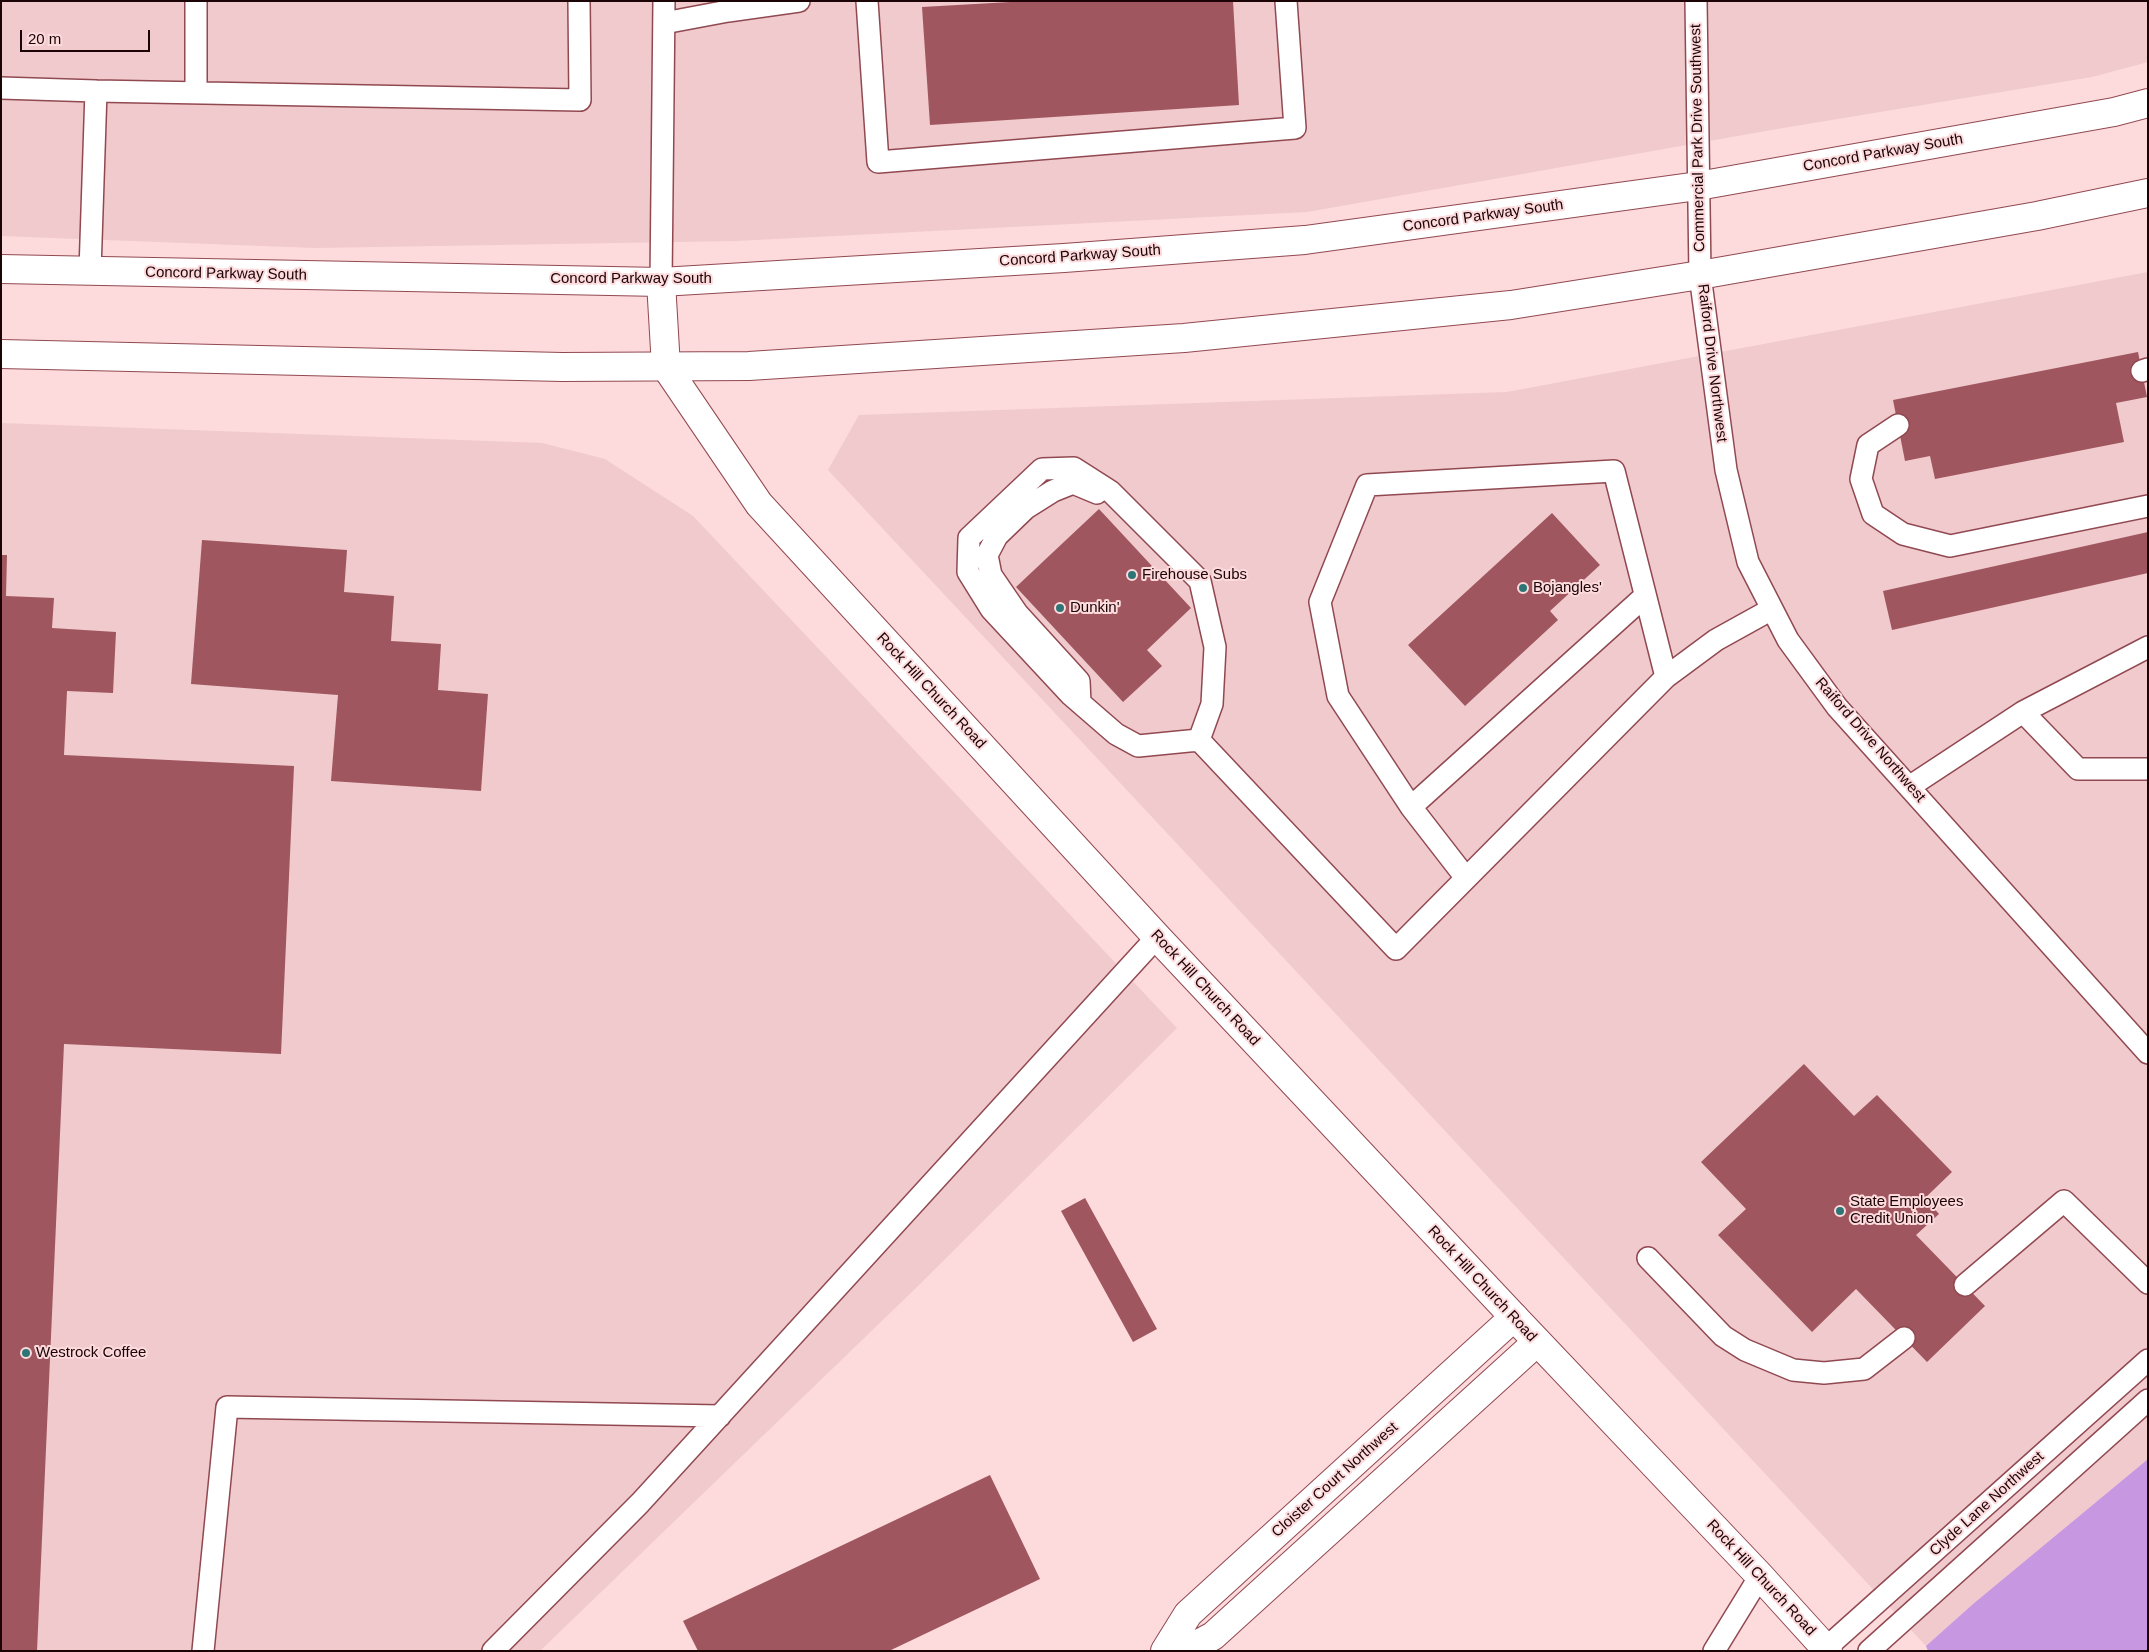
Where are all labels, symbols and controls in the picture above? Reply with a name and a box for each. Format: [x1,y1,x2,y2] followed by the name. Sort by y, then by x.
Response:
[22,20,152,52] scale bar
[1687,24,1709,252] street label: Commercial Park Drive Southwest
[28,30,61,47] text: 20 m
[1802,130,1964,176] street label: Concord Parkway South
[1402,196,1564,236] street label: Concord Parkway South
[999,241,1161,271] street label: Concord Parkway South
[145,264,307,284] street label: Concord Parkway South
[550,270,712,288] street label: Concord Parkway South
[1693,283,1731,443] street label: Raiford Drive Northwest
[1142,566,1247,584] place label: Firehouse Subs
[1126,569,1138,581] marker: Firehouse Subs
[1533,579,1602,597] place label: Bojangles'
[1517,582,1529,594] marker: Bojangles'
[1070,599,1120,617] place label: Dunkin'
[1054,602,1066,614] marker: Dunkin'
[873,629,989,753] street label: Rock Hill Church Road
[1811,674,1929,806] street label: Raiford Drive Northwest
[1147,926,1263,1050] street label: Rock Hill Church Road
[1850,1193,1963,1228] place label: State Employees Credit Union
[1834,1205,1846,1217] marker: State Employees Credit Union
[1424,1222,1540,1346] street label: Rock Hill Church Road
[36,1344,146,1362] place label: Westrock Coffee
[20,1347,32,1359] marker: Westrock Coffee
[1268,1419,1402,1541] street label: Cloister Court Northwest
[1926,1448,2048,1560] street label: Clyde Lane Northwest
[1703,1516,1819,1640] street label: Rock Hill Church Road

